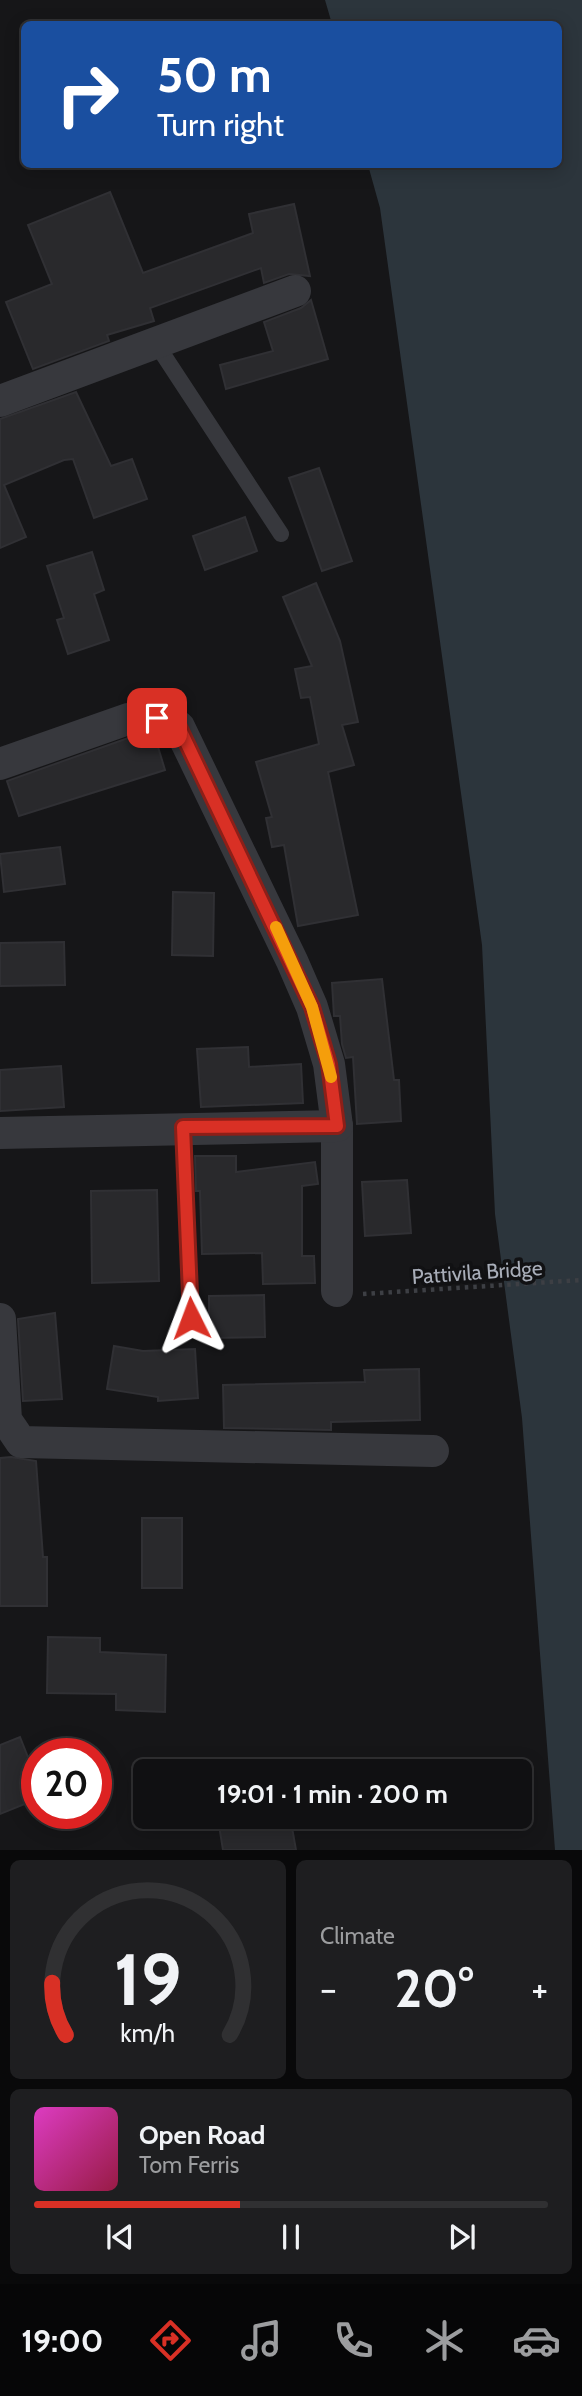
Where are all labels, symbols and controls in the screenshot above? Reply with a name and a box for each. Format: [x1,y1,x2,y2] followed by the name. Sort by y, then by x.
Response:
[157,45,272,104] text: 50 m
[42,49,133,140] icon: right
[157,105,284,144] text: Turn right
[127,688,187,748] pin
[138,699,176,737] icon: arrive
[411,1255,544,1289] street label: Pattivila Bridge
[154,1281,228,1355] position arrow
[21,1738,112,1829] speed limit sign: 20
[217,1778,448,1810] text: 19:01 · 1 min · 200 m
[320,1922,395,1950] text: Climate
[114,1936,182,2024] text: 19
[394,1957,474,2020] text: 20°
[320,1965,337,2012] text: −
[531,1965,548,2012] text: +
[121,2018,175,2048] text: km/h
[139,2119,265,2151] text: Open Road
[139,2151,239,2179] text: Tom Ferris
[101,2218,139,2256] icon: previous
[272,2218,310,2256] icon: pause
[443,2218,481,2256] icon: next
[146,2316,195,2365] icon: directions
[237,2316,286,2365] icon: music
[329,2316,378,2365] icon: phone
[420,2316,469,2365] icon: climate
[512,2316,561,2365] icon: car
[21,2321,103,2360] text: 19:00

